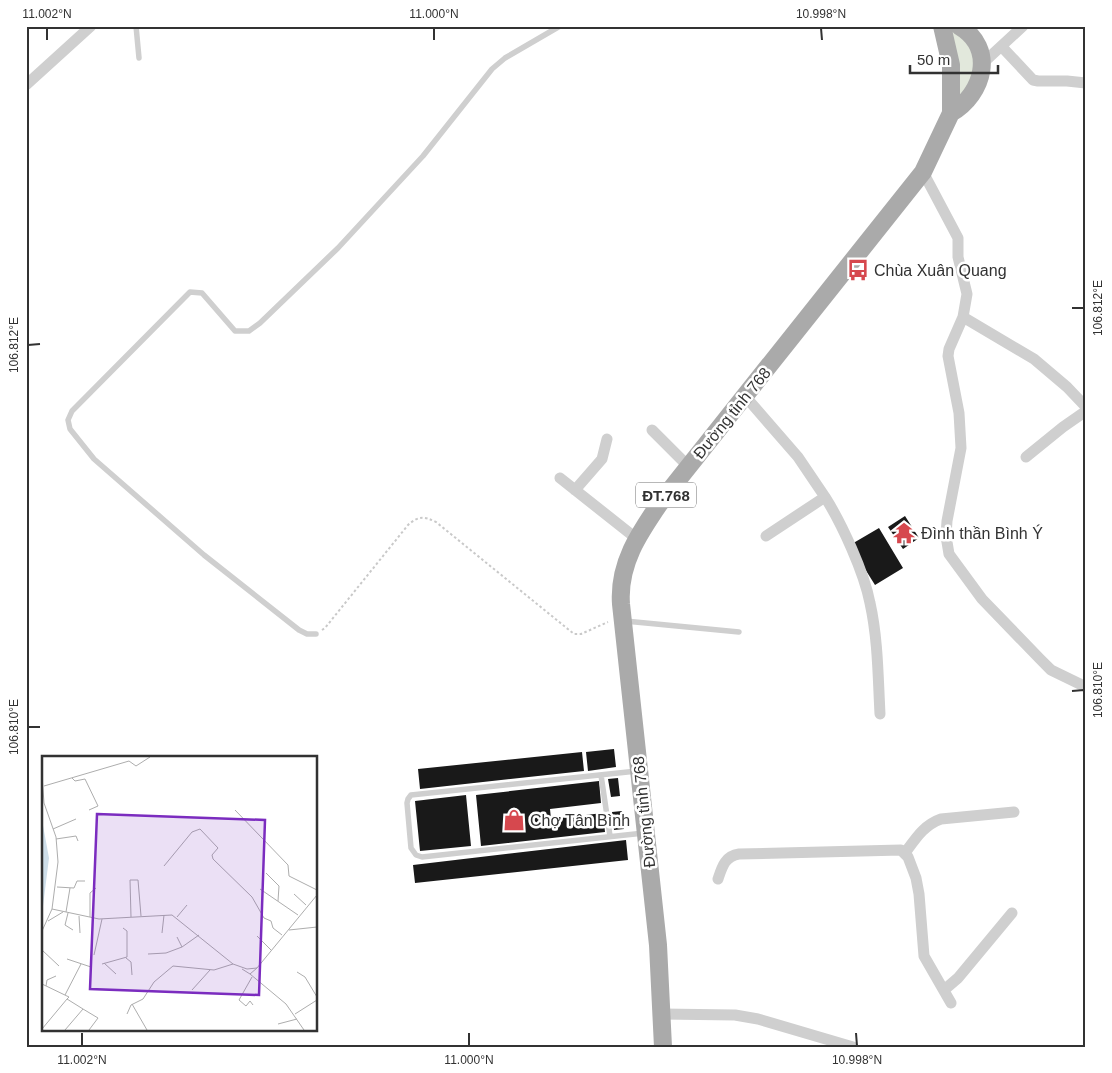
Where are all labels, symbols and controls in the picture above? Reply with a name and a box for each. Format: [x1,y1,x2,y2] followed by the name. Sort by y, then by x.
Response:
[22,7,72,21] text: 11.002°N
[409,7,459,21] text: 11.000°N
[796,7,846,21] text: 10.998°N
[910,42,997,74] scale bar
[917,51,950,68] text: 50 m
[845,257,871,283] bus stop icon: Chùa Xuân Quang
[874,262,1007,279] place label: Chùa Xuân Quang
[1091,280,1105,336] text: 106.812°E
[7,317,21,373] text: 106.812°E
[690,364,774,462] street label: Đường tỉnh 768
[636,482,696,508] road number: ĐT.768
[891,520,917,546] temple icon: Đình thần Bình Ý
[921,524,1043,542] place label: Đình thần Bình Ý
[1091,662,1105,718] text: 106.810°E
[7,699,21,755] text: 106.810°E
[630,755,658,869] street label: Đường tỉnh 768
[42,756,318,1030] inset map
[501,807,527,833] shop icon: Chợ Tân Bình
[530,812,630,829] place label: Chợ Tân Bình
[57,1053,107,1067] text: 11.002°N
[444,1053,494,1067] text: 11.000°N
[832,1053,882,1067] text: 10.998°N

